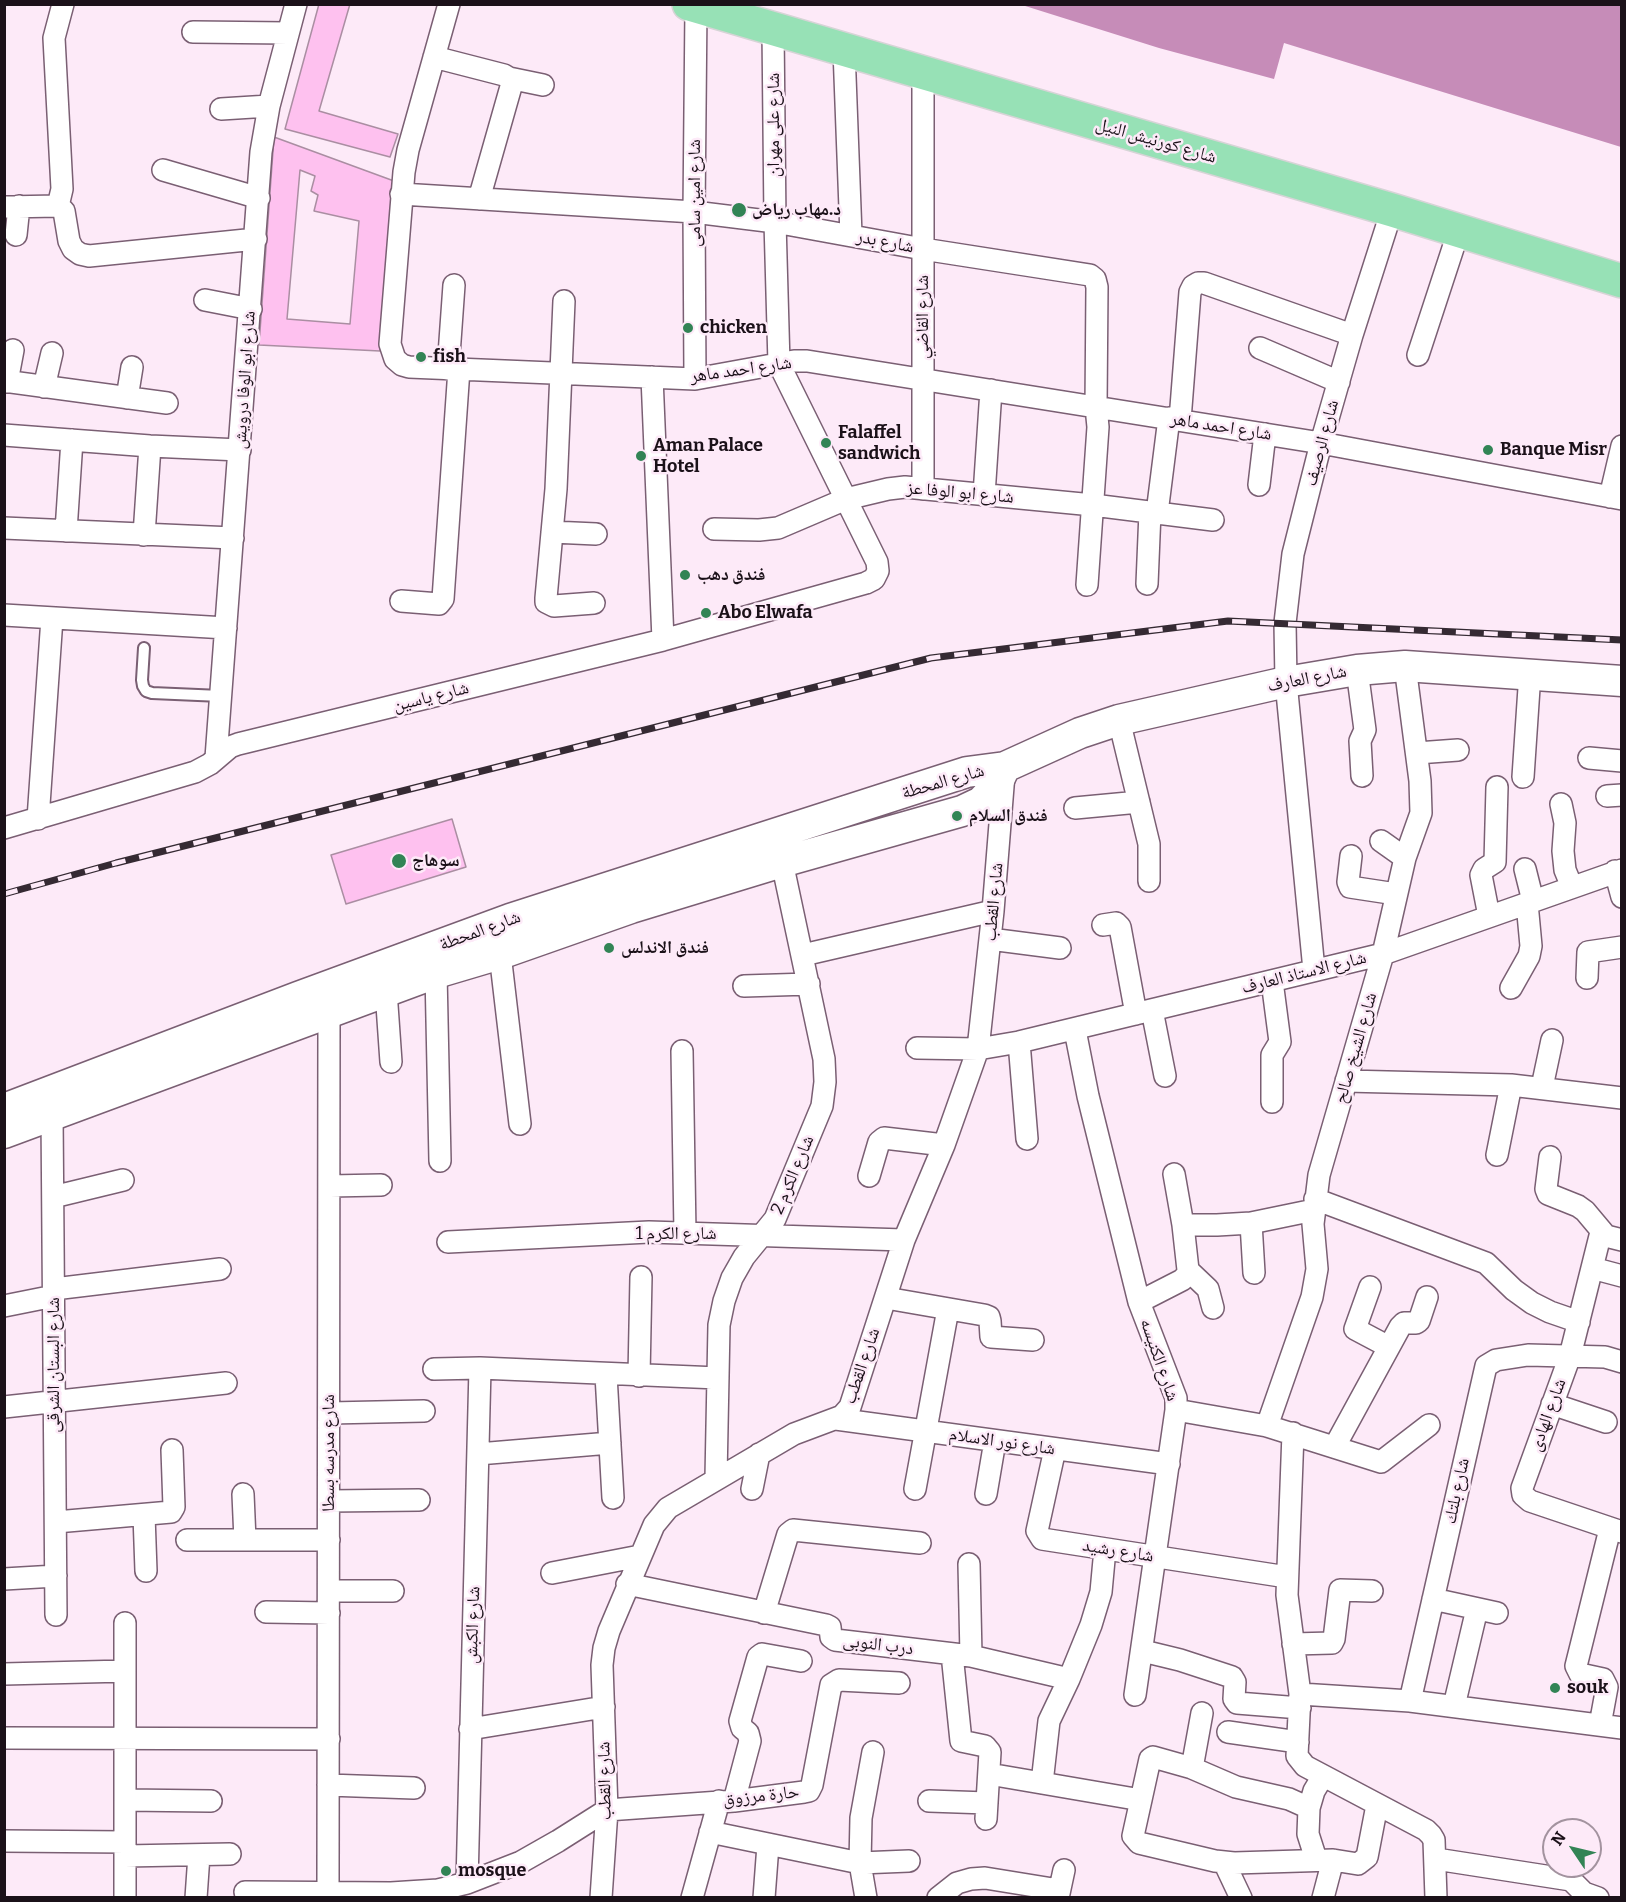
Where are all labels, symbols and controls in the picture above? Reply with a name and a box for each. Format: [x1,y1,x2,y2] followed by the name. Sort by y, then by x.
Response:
[763,73,785,177] street label: شارع على مهران
[1093,113,1219,169] street label: شارع كورنيش النيل
[684,139,706,247] street label: شارع امين سامى
[752,199,841,221] place label: د.مهاب رياض
[730,201,748,219] marker: د.مهاب رياض
[854,226,916,258] street label: شارع بدر
[912,275,934,359] street label: شارع القاضي
[229,310,261,450] street label: شارع ابو الوفا درويش
[700,317,767,339] place label: chicken
[681,321,695,335] marker: chicken
[433,346,466,368] place label: fish
[414,350,428,364] marker: fish
[689,352,793,388] street label: شارع احمد ماهر
[1300,397,1344,489] street label: شارع الرصيف
[1169,408,1273,446] street label: شارع احمد ماهر
[838,422,920,464] place label: Falaffel sandwich
[653,435,763,478] place label: Aman Palace Hotel
[819,436,833,450] marker: Falaffel sandwich
[1500,439,1607,461] place label: Banque Misr
[1481,443,1495,457] marker: Banque Misr
[634,449,648,463] marker: Aman Palace Hotel
[905,478,1015,508] street label: شارع ابو الوفا عز
[697,564,765,586] place label: فندق دهب
[678,568,692,582] marker: فندق دهب
[718,602,813,624] place label: Abo Elwafa
[699,606,713,620] marker: Abo Elwafa
[1266,661,1348,697] street label: شارع العارف
[391,677,471,717] street label: شارع ياسين
[899,760,987,804] street label: شارع المحطة
[969,805,1048,827] place label: فندق السلام
[950,809,964,823] marker: فندق السلام
[412,850,460,872] place label: سوهاج
[390,852,408,870] marker: سوهاج
[980,862,1008,942] street label: شارع القطب
[436,906,524,956] street label: شارع المحطة
[621,937,709,959] place label: فندق الاندلس
[602,941,616,955] marker: فندق الاندلس
[1239,947,1369,999] street label: شارع الاستاذ العارف
[1330,990,1382,1106] street label: شارع الشيخ صالح
[767,1132,819,1218] street label: شارع الكرم 2
[635,1223,717,1245] street label: شارع الكرم 1
[43,1297,65,1433] street label: شارع البستان الشرقى
[1135,1316,1183,1404] street label: شارع الكنيسه
[839,1325,885,1407] street label: شارع القطب
[1525,1376,1571,1454] street label: شارع الهادى
[318,1394,340,1512] street label: شارع مدرسه بسطا
[948,1424,1056,1460] street label: شارع نور الاسلام
[1439,1456,1475,1526] street label: شارع بلتك
[1081,1535,1155,1567] street label: شارع رشيد
[461,1586,485,1664] street label: شارع الكبش
[841,1630,915,1660] street label: درب النوبى
[1567,1677,1608,1699] place label: souk
[1548,1681,1562,1695] marker: souk
[594,1741,616,1821] street label: شارع القطب
[722,1781,800,1811] street label: حارة مرزوق
[1542,1818,1602,1878] north arrow
[1547,1828,1570,1849] text: N
[458,1860,526,1882] place label: mosque
[439,1864,453,1878] marker: mosque

